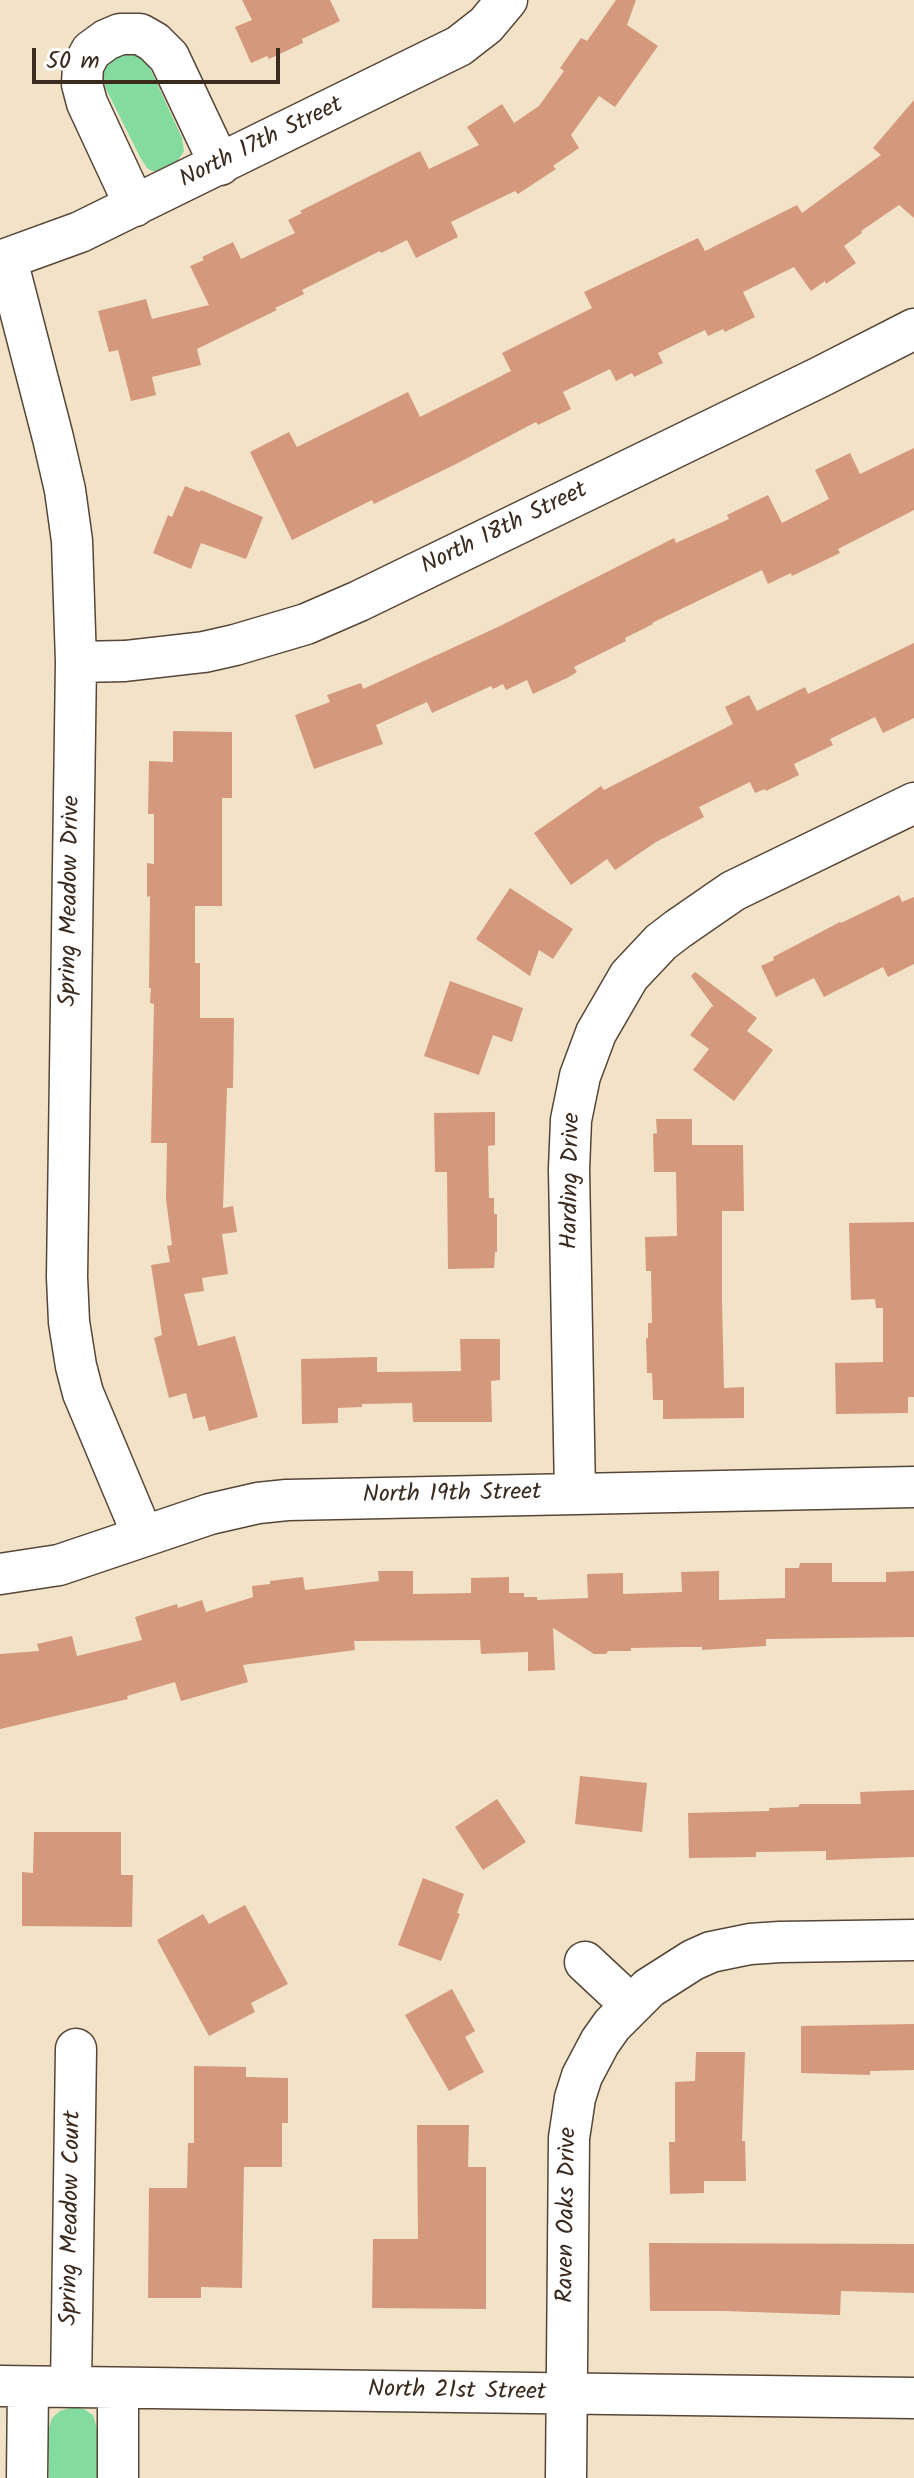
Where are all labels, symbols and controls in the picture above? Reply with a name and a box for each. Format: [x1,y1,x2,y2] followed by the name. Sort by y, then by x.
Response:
[36,32,284,82] scale bar
[46,42,100,81] text: 50 m
[176,92,348,196] street label: North 17th Street
[417,477,593,583] street label: North 18th Street
[56,795,88,1007] street label: Spring Meadow Drive
[557,1112,589,1250] street label: Harding Drive
[362,1480,542,1512] street label: North 19th Street
[57,2110,89,2326] street label: Spring Meadow Court
[553,2127,585,2303] street label: Raven Oaks Drive
[368,2377,546,2409] street label: North 21st Street

